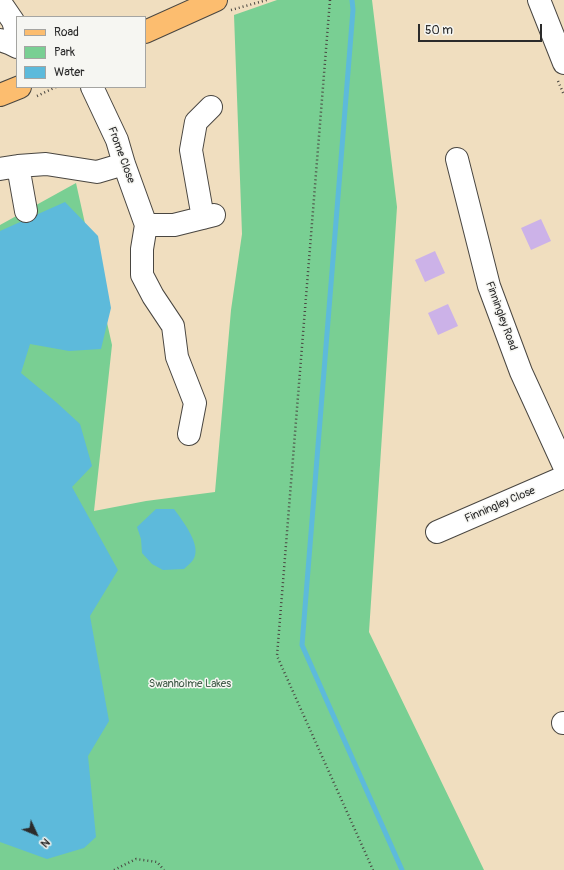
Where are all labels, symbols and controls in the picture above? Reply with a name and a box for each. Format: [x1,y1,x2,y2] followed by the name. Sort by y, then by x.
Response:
[16,16,146,88] legend
[420,16,544,42] scale bar
[425,23,453,38] text: 50 m
[54,25,79,40] text: Road
[54,45,75,60] text: Park
[54,65,85,80] text: Water
[105,125,137,185] street label: Frome Close
[482,280,520,352] street label: Finningley Road
[463,484,537,526] street label: Finningley Close
[149,677,231,691] park label: Swanholme Lakes
[16,814,56,854] north arrow
[38,835,52,850] text: N

